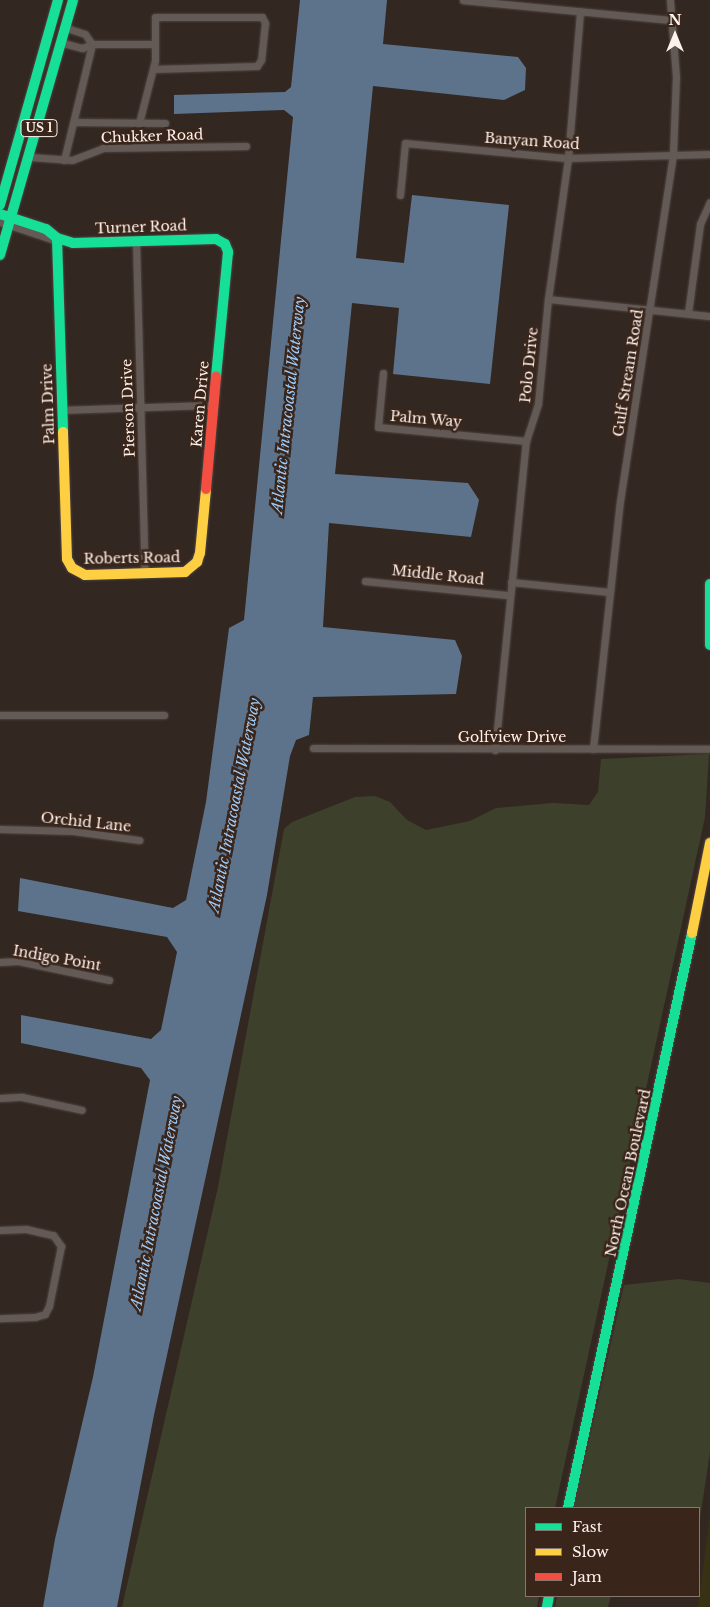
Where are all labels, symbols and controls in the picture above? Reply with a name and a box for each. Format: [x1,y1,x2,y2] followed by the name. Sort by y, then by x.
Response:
[650,10,700,60] north arrow
[668,11,682,29] text: N
[20,119,58,138] road number: US 1
[100,126,204,146] street label: Chukker Road
[484,129,580,153] street label: Banyan Road
[95,217,187,237] street label: Turner Road
[268,295,308,515] water label: Atlantic Intracoastal Waterway
[610,308,646,438] street label: Gulf Stream Road
[517,326,541,404] street label: Polo Drive
[118,359,138,457] street label: Pierson Drive
[188,360,212,448] street label: Karen Drive
[38,363,58,445] street label: Palm Drive
[389,407,463,431] street label: Palm Way
[83,549,181,567] street label: Roberts Road
[391,562,485,588] street label: Middle Road
[204,696,264,914] water label: Atlantic Intracoastal Waterway
[458,729,566,745] street label: Golfview Drive
[40,809,132,835] street label: Orchid Lane
[12,942,102,974] street label: Indigo Point
[602,1088,654,1258] street label: North Ocean Boulevard
[126,1094,186,1312] water label: Atlantic Intracoastal Waterway
[525,1507,700,1597] legend
[572,1517,602,1536] text: Fast
[572,1542,609,1561] text: Slow
[572,1567,602,1586] text: Jam

